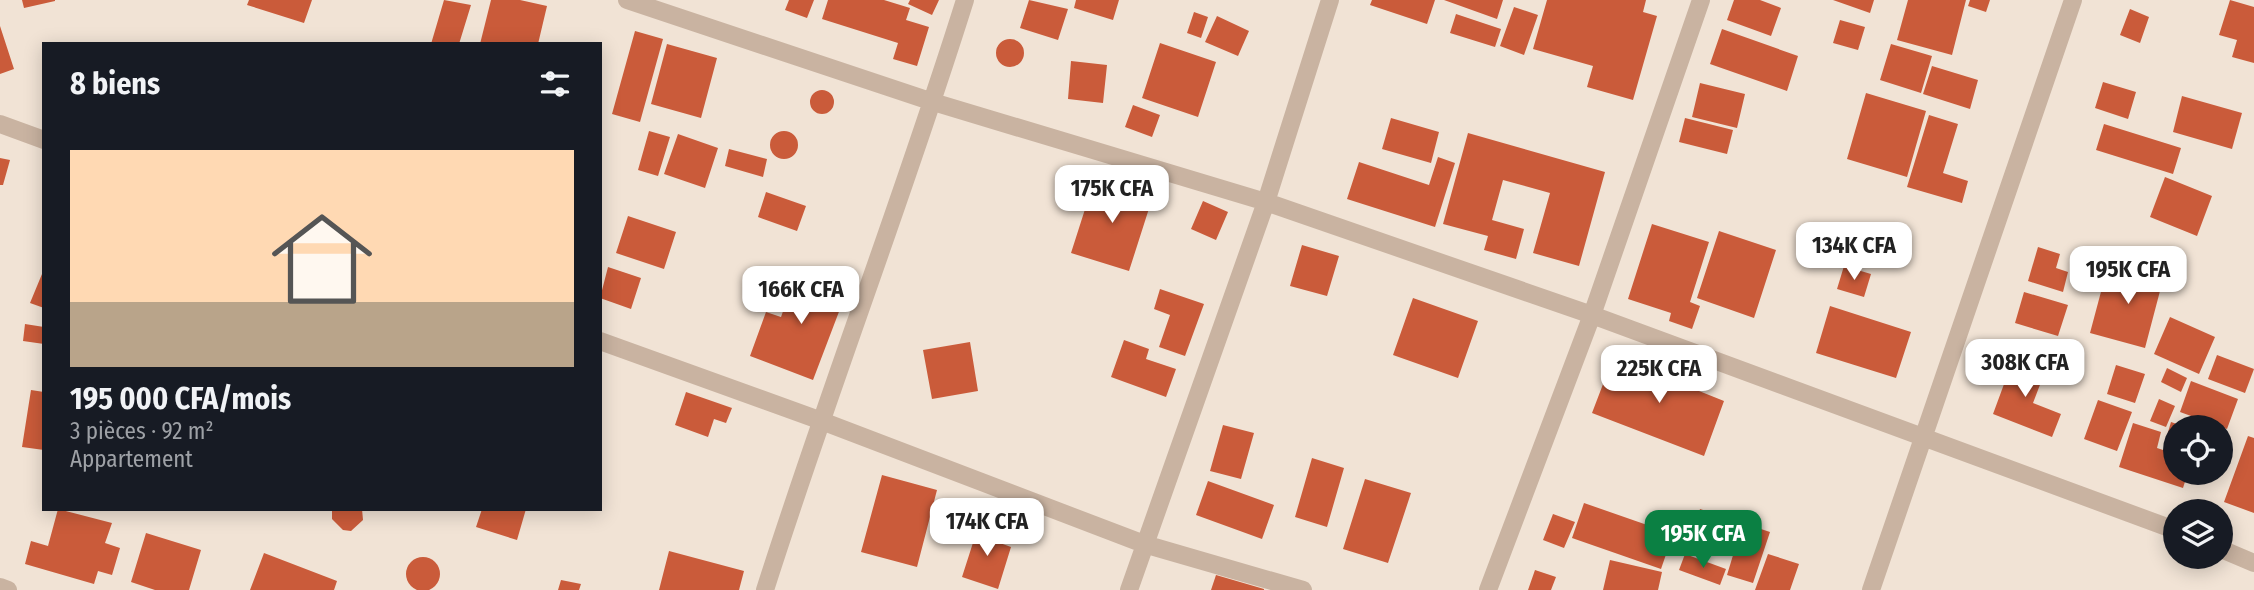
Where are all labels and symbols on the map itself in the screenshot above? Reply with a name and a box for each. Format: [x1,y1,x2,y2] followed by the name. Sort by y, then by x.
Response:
[1040,166,1184,225] pin: 175K CFA
[1782,222,1926,282] pin: 134K CFA
[2056,246,2200,306] pin: 195K CFA
[729,266,873,326] pin: 166K CFA
[1953,340,2097,399] pin: 308K CFA
[1587,346,1731,405] pin: 225K CFA
[915,498,1059,558] pin: 174K CFA
[1631,510,1775,570] pin: 195K CFA

